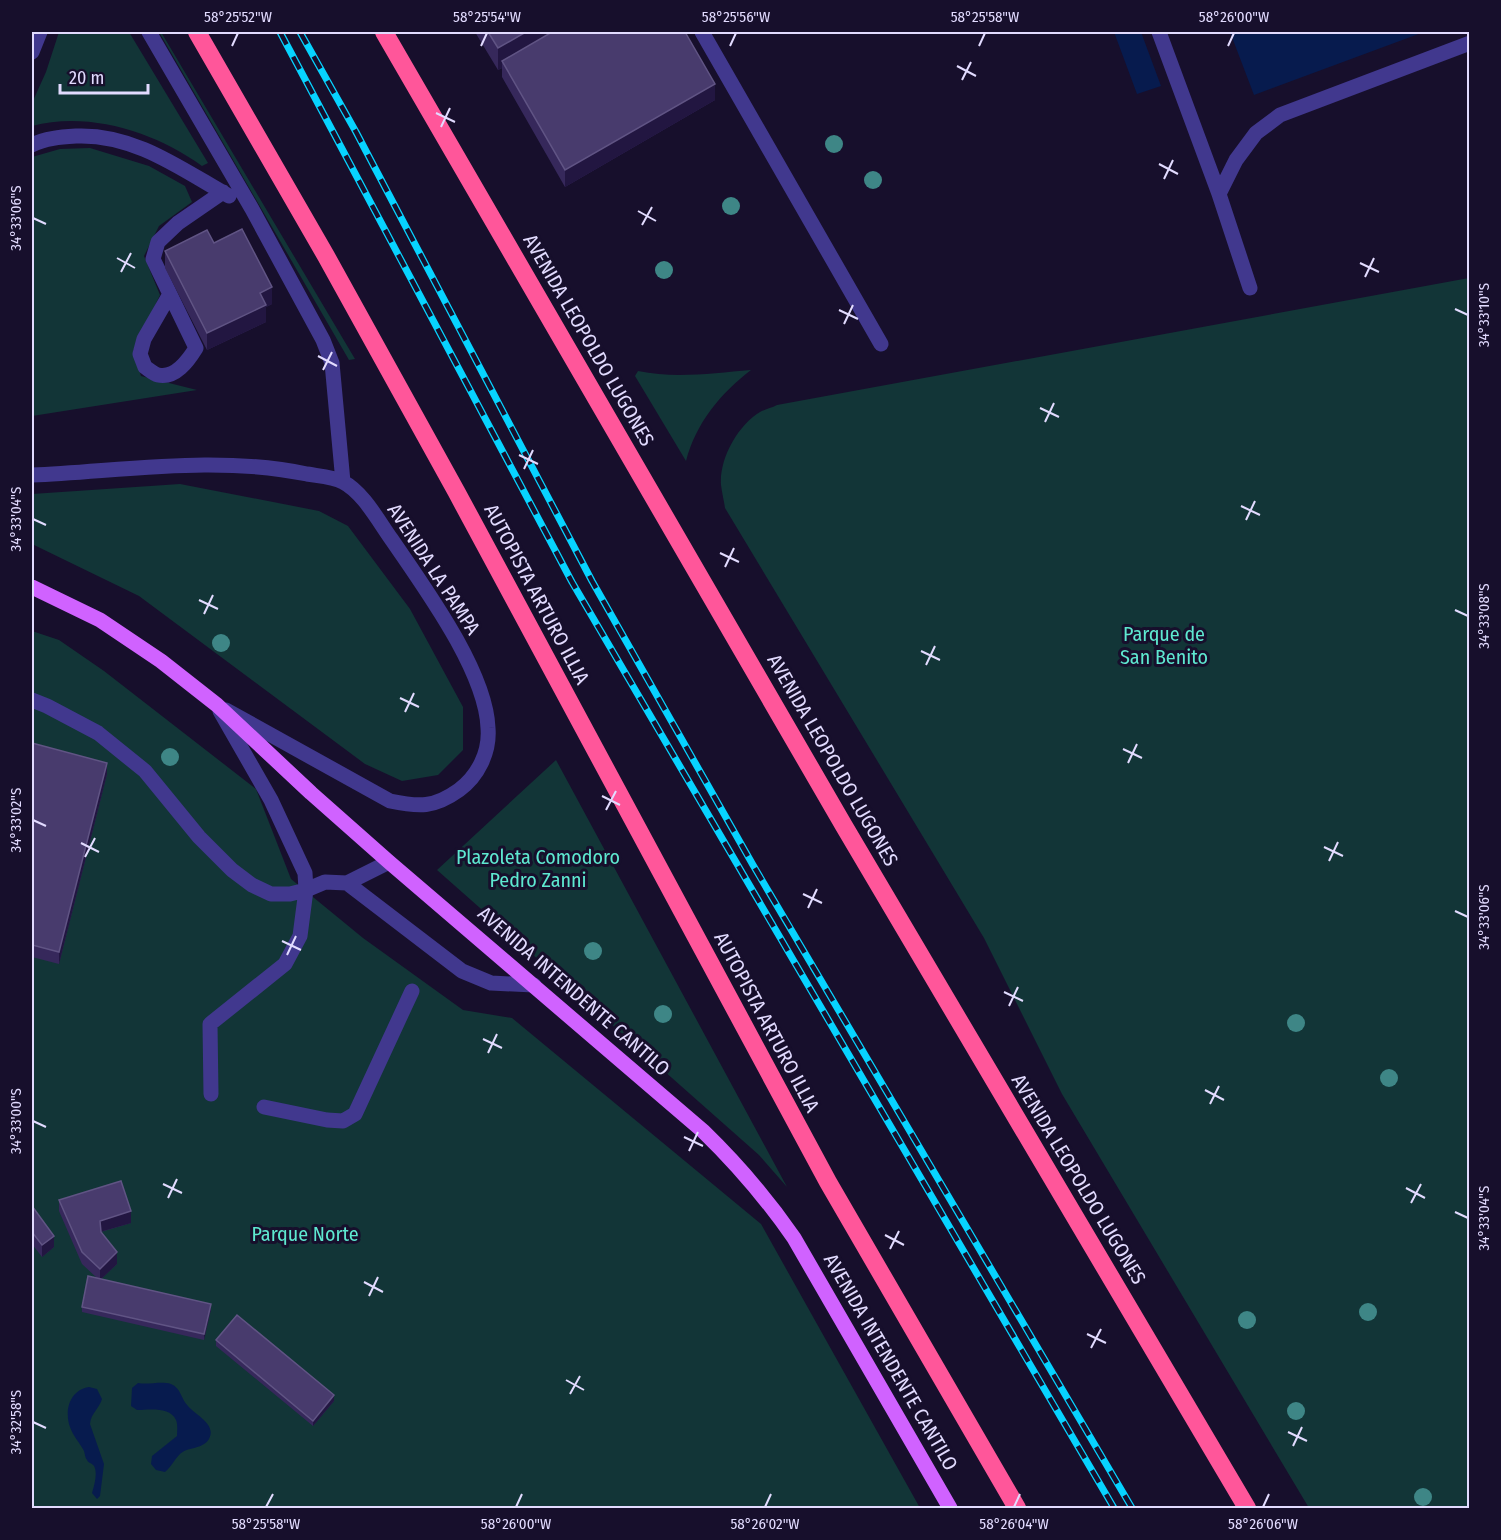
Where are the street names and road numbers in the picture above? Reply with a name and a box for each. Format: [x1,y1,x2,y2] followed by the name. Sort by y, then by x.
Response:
[518,230,660,450] street label: AVENIDA LEOPOLDO LUGONES
[383,499,486,640] street label: AVENIDA LA PAMPA
[479,500,595,689] street label: AUTOPISTA ARTURO ILLIA
[762,650,904,870] street label: AVENIDA LEOPOLDO LUGONES
[473,901,675,1081] street label: AVENIDA INTENDENTE CANTILO
[709,928,825,1117] street label: AUTOPISTA ARTURO ILLIA
[1007,1070,1151,1288] street label: AVENIDA LEOPOLDO LUGONES
[819,1249,963,1475] street label: AVENIDA INTENDENTE CANTILO

